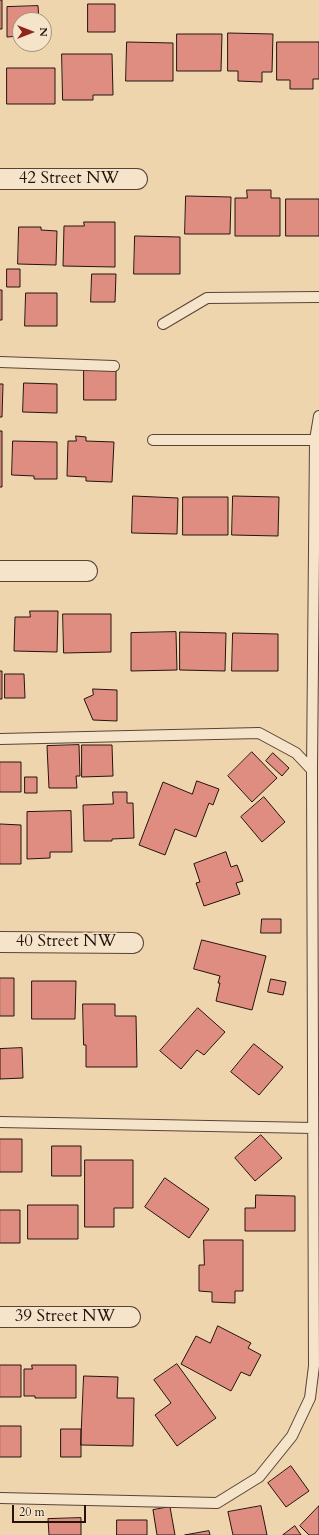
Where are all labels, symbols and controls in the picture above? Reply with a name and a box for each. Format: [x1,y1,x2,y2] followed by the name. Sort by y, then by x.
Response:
[12,12,52,52] north arrow
[36,27,51,37] text: N
[19,169,119,189] street label: 42 Street NW
[16,932,116,952] street label: 40 Street NW
[15,1307,115,1327] street label: 39 Street NW
[14,1497,88,1523] scale bar
[19,1504,45,1520] text: 20 m

